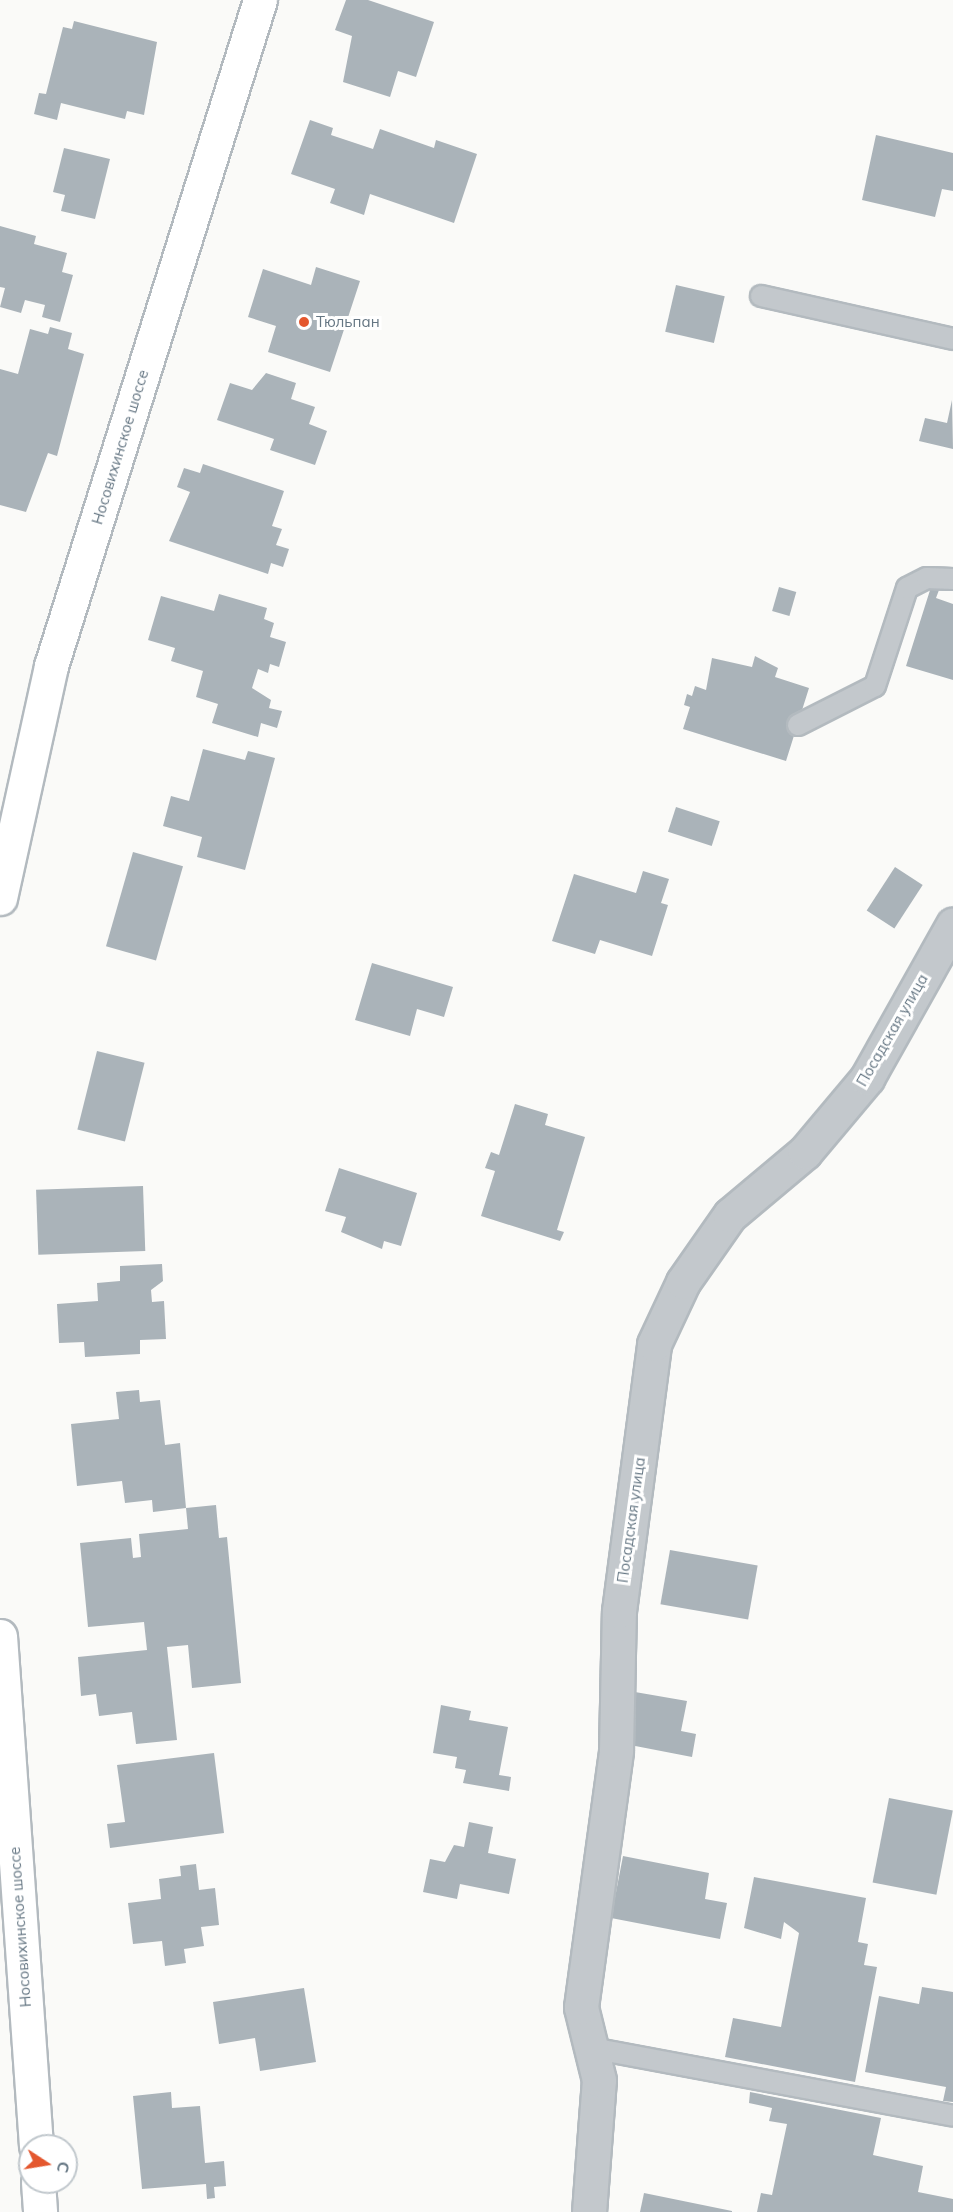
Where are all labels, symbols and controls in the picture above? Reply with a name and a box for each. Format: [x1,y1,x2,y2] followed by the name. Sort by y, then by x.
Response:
[316,313,380,331] place label: Тюльпан
[297,315,311,329] marker: Тюльпан
[88,367,152,527] street label: Носовихинское шоссе
[853,971,931,1089] street label: Посадская улица
[613,1456,649,1584] street label: Посадская улица
[5,1846,35,2008] street label: Носовихинское шоссе
[18,2134,78,2194] north arrow
[53,2160,75,2175] text: С

